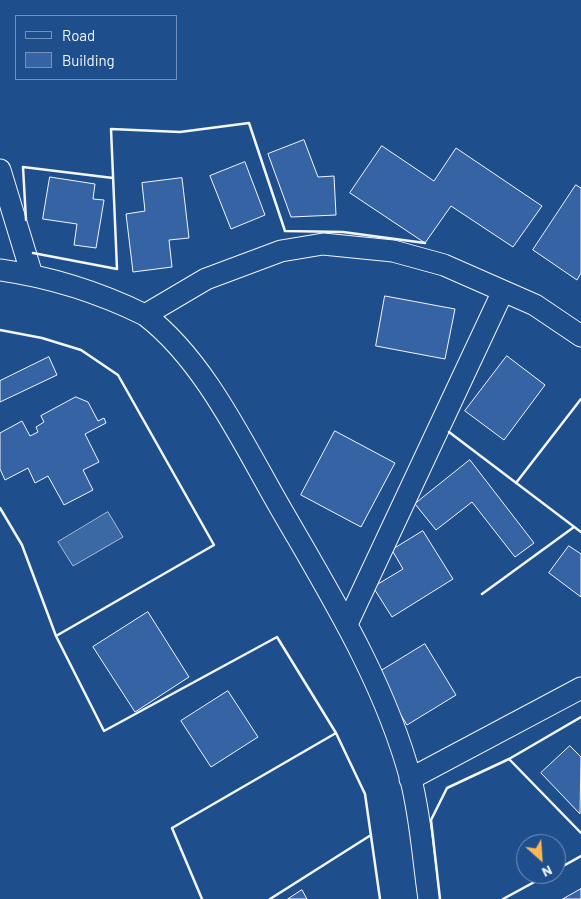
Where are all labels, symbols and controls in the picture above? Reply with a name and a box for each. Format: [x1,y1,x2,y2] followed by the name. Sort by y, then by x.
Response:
[15,15,178,80] legend
[62,26,95,44] text: Road
[62,51,115,69] text: Building
[516,834,566,884] north arrow
[539,862,555,882] text: N

